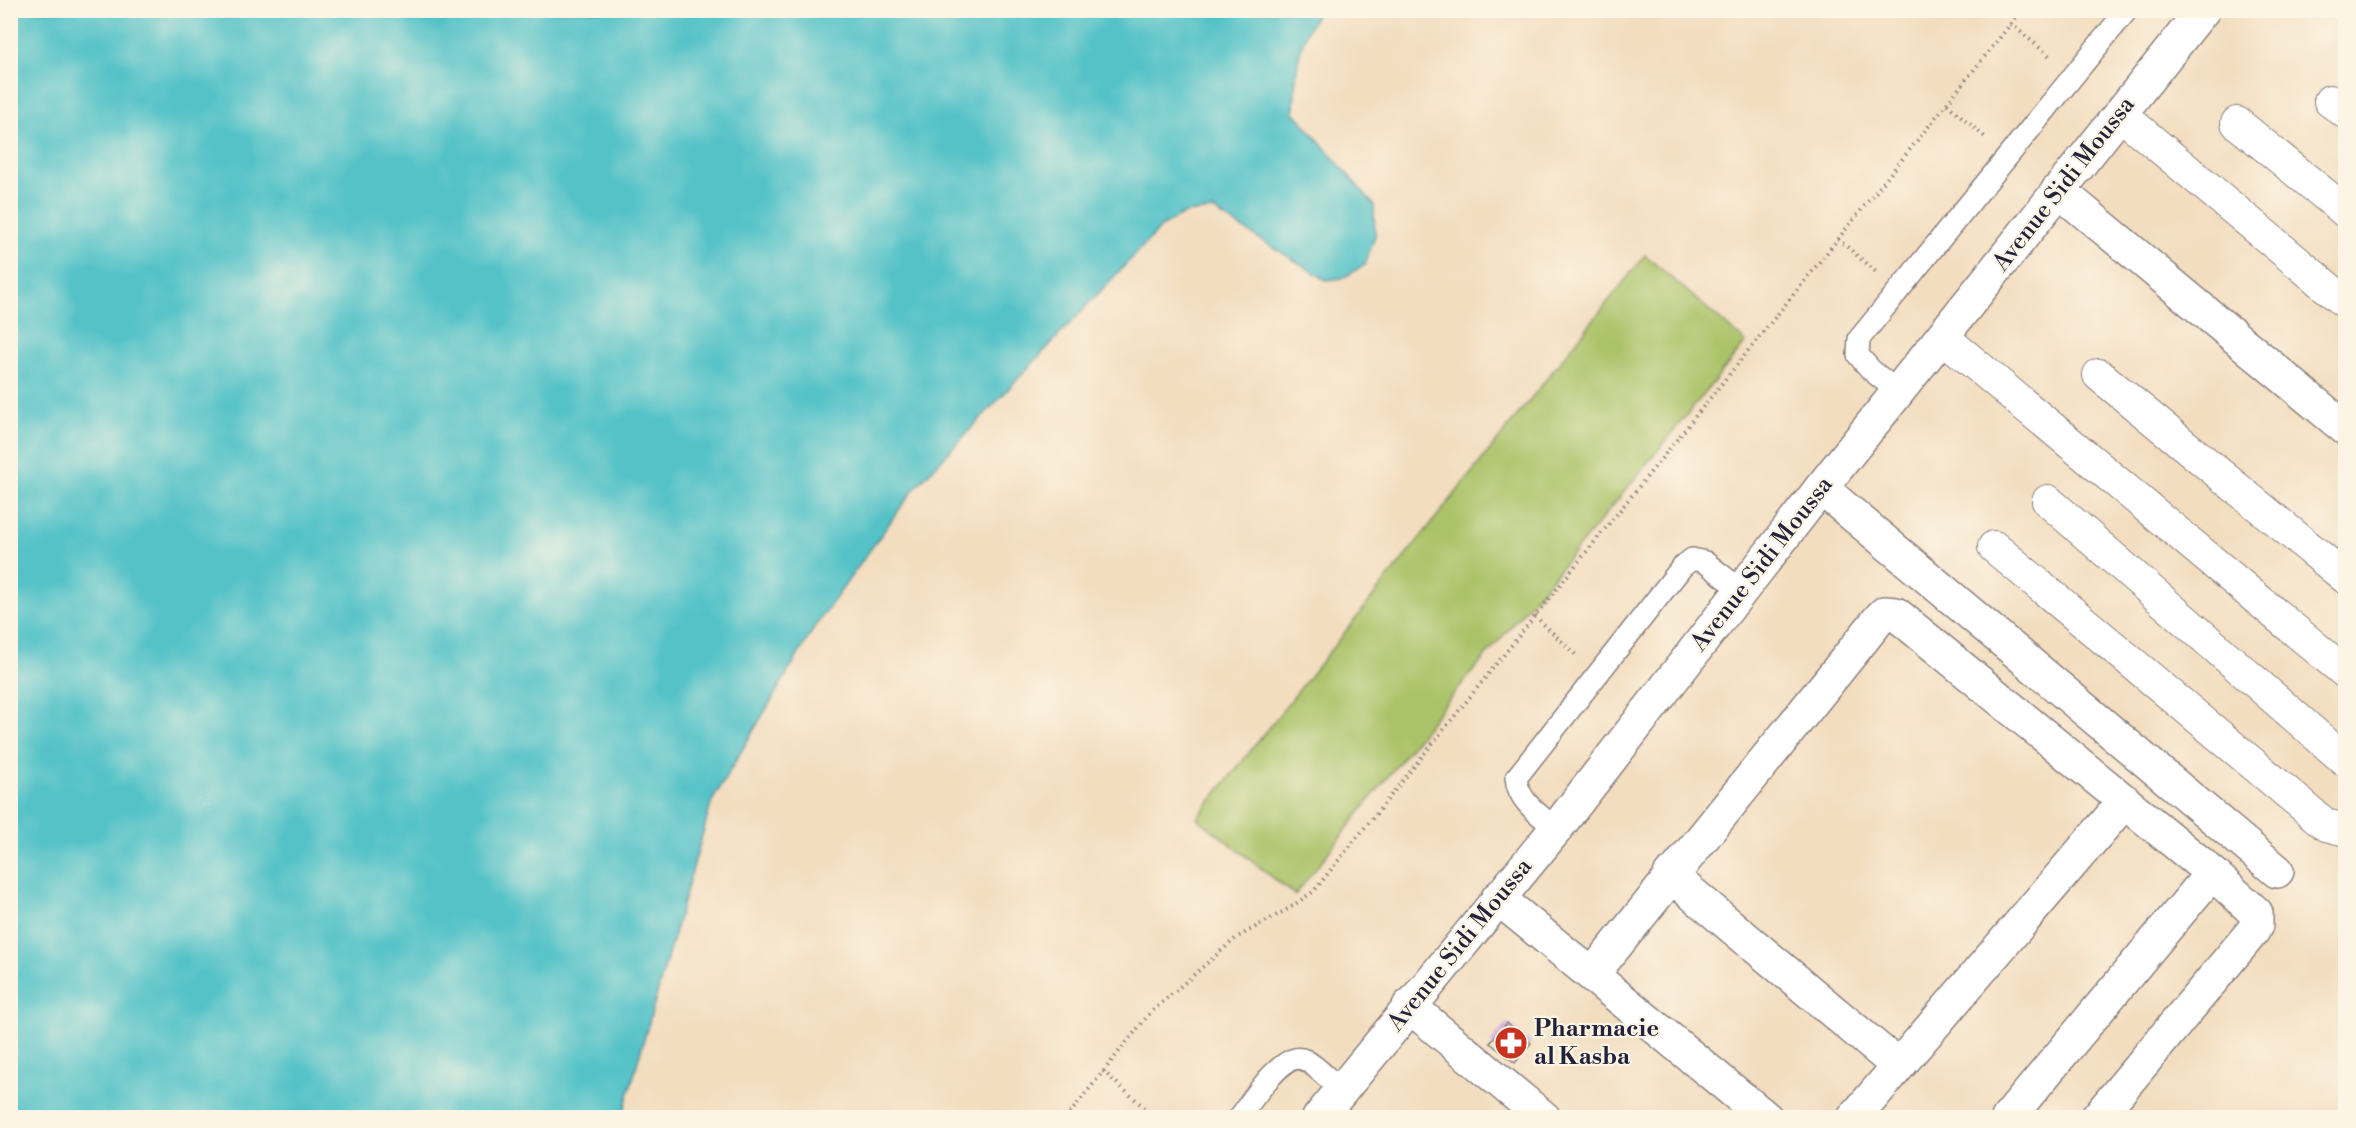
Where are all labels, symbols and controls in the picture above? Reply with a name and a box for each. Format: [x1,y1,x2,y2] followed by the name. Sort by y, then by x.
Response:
[1986,90,2142,278] street label: Avenue Sidi Moussa
[1684,470,1840,658] street label: Avenue Sidi Moussa
[1380,852,1539,1038] street label: Avenue Sidi Moussa
[1534,1014,1659,1072] place label: Pharmacie al Kasba
[1493,1025,1529,1061] pharmacy icon: Pharmacie al Kasba

